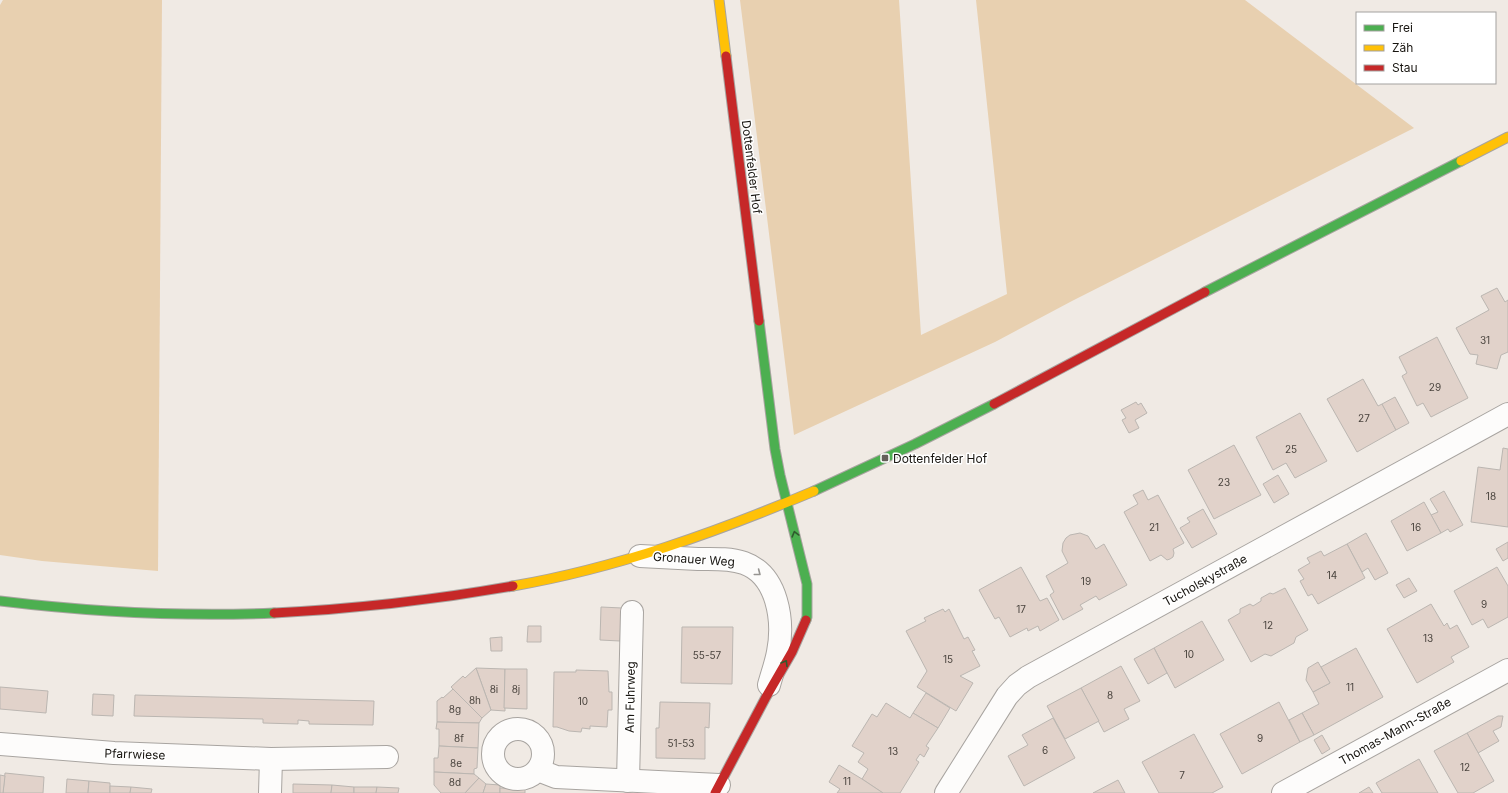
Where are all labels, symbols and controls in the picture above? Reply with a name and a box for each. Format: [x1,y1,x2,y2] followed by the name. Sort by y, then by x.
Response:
[1356,12,1496,84] legend
[1392,20,1413,35] text: Frei
[1392,40,1413,55] text: Zäh
[1392,60,1418,75] text: Stau
[739,119,765,215] street label: Dottenfelder Hof
[1480,334,1490,346] house number: 31
[1429,381,1441,393] house number: 29
[1358,412,1370,424] house number: 27
[1285,443,1297,455] house number: 25
[893,451,988,466] place label: Dottenfelder Hof
[880,453,890,463] marker: Dottenfelder Hof
[1218,476,1230,488] house number: 23
[1486,490,1496,502] house number: 18
[1149,521,1159,533] house number: 21
[1411,521,1421,533] house number: 16
[791,531,800,538] one-way arrow
[653,549,735,569] street label: Gronauer Weg
[1160,551,1250,609] street label: Tucholskystraße
[754,568,761,575] one-way arrow
[1327,569,1337,581] house number: 14
[1081,575,1091,587] house number: 19
[1481,598,1487,610] house number: 9
[1016,603,1026,615] house number: 17
[1263,619,1273,631] house number: 12
[1423,632,1433,644] house number: 13
[1184,648,1194,660] house number: 10
[693,649,722,661] house number: 55-57
[943,653,953,665] house number: 15
[781,660,788,667] one-way arrow
[622,661,638,733] street label: Am Fuhrweg
[1346,681,1354,693] house number: 11
[490,683,498,695] house number: 8i
[512,683,520,695] house number: 8j
[1107,689,1113,701] house number: 8
[469,694,481,706] house number: 8h
[1336,694,1454,768] street label: Thomas-Mann-Straße
[578,695,588,707] house number: 10
[449,703,461,715] house number: 8g
[454,732,464,744] house number: 8f
[1257,732,1263,744] house number: 9
[667,737,695,749] house number: 51-53
[1042,744,1048,756] house number: 6
[104,745,166,763] street label: Pfarrwiese
[888,745,898,757] house number: 13
[450,757,462,769] house number: 8e
[1460,761,1470,773] house number: 12
[1179,769,1185,781] house number: 7
[843,775,851,787] house number: 11
[449,776,461,788] house number: 8d

